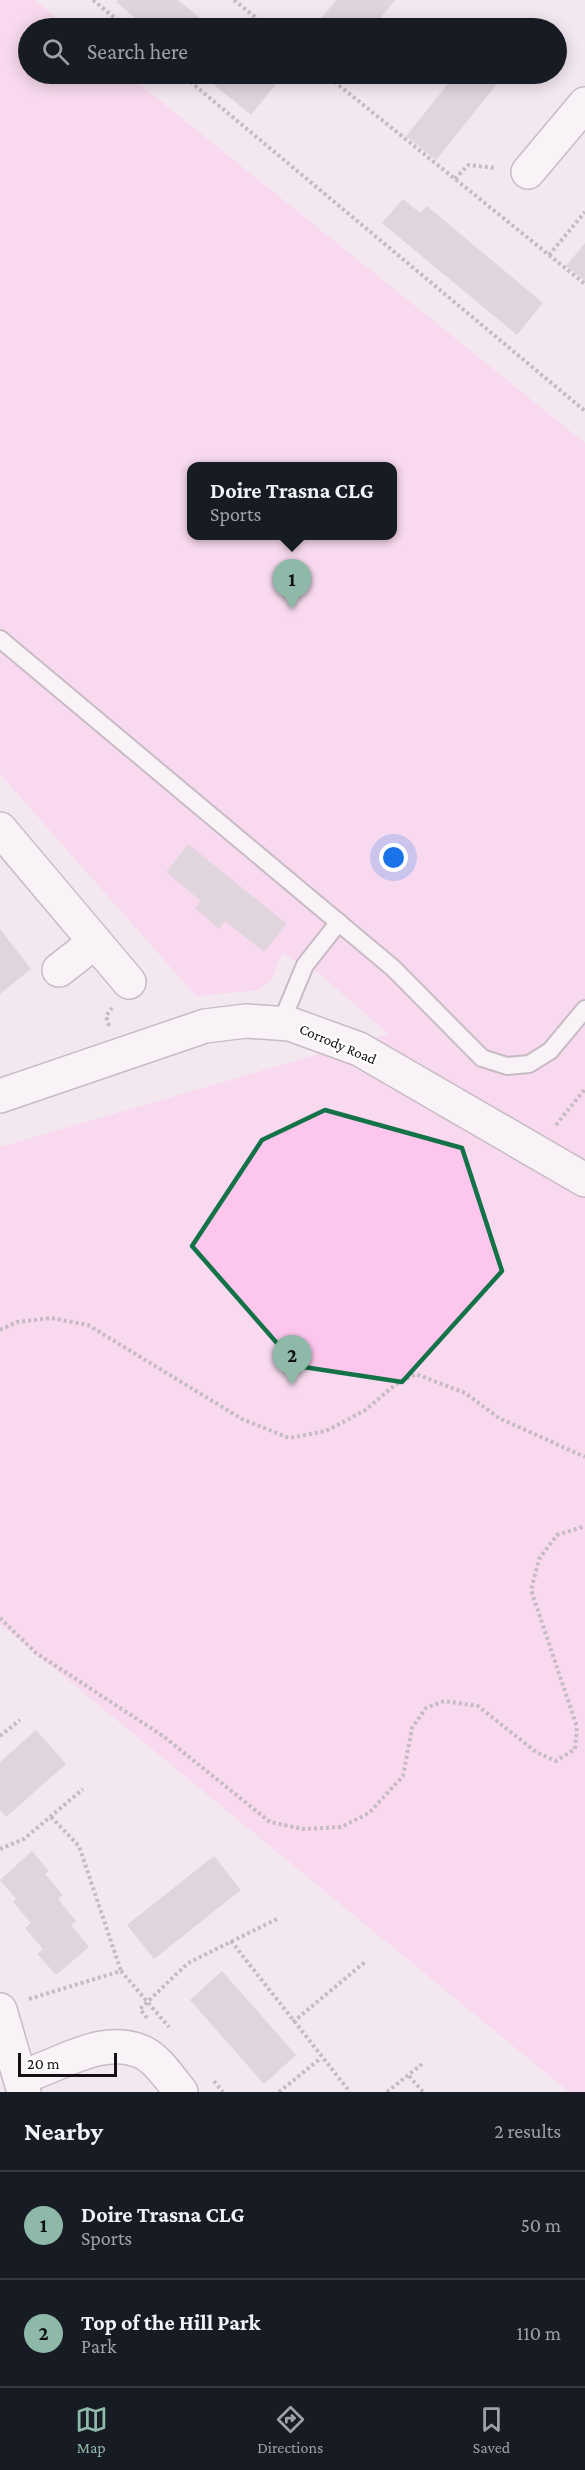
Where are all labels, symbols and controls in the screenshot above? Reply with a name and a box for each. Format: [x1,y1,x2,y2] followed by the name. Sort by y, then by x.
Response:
[18,18,567,84] search box
[39,35,72,68] icon: search
[87,39,188,64] text: Search here
[187,462,397,540] popup
[210,478,374,503] text: Doire Trasna CLG
[210,503,261,525] text: Sports
[272,560,312,609] pin: 1
[379,843,408,872] your location
[297,1021,379,1068] street label: Corrody Road
[272,1336,312,1385] pin: 2
[18,2050,117,2078] scale bar
[27,2055,60,2072] text: 20 m
[24,2117,103,2146] text: Nearby
[494,2120,561,2142] text: 2 results
[81,2202,245,2227] text: Doire Trasna CLG
[40,2214,47,2236] text: 1
[520,2214,561,2236] text: 50 m
[81,2227,132,2249] text: Sports
[81,2310,260,2335] text: Top of the Hill Park
[38,2322,49,2344] text: 2
[517,2322,561,2344] text: 110 m
[81,2335,117,2357] text: Park
[75,2403,108,2456] tab: Map
[257,2403,323,2456] tab: Directions
[473,2403,510,2456] tab: Saved

